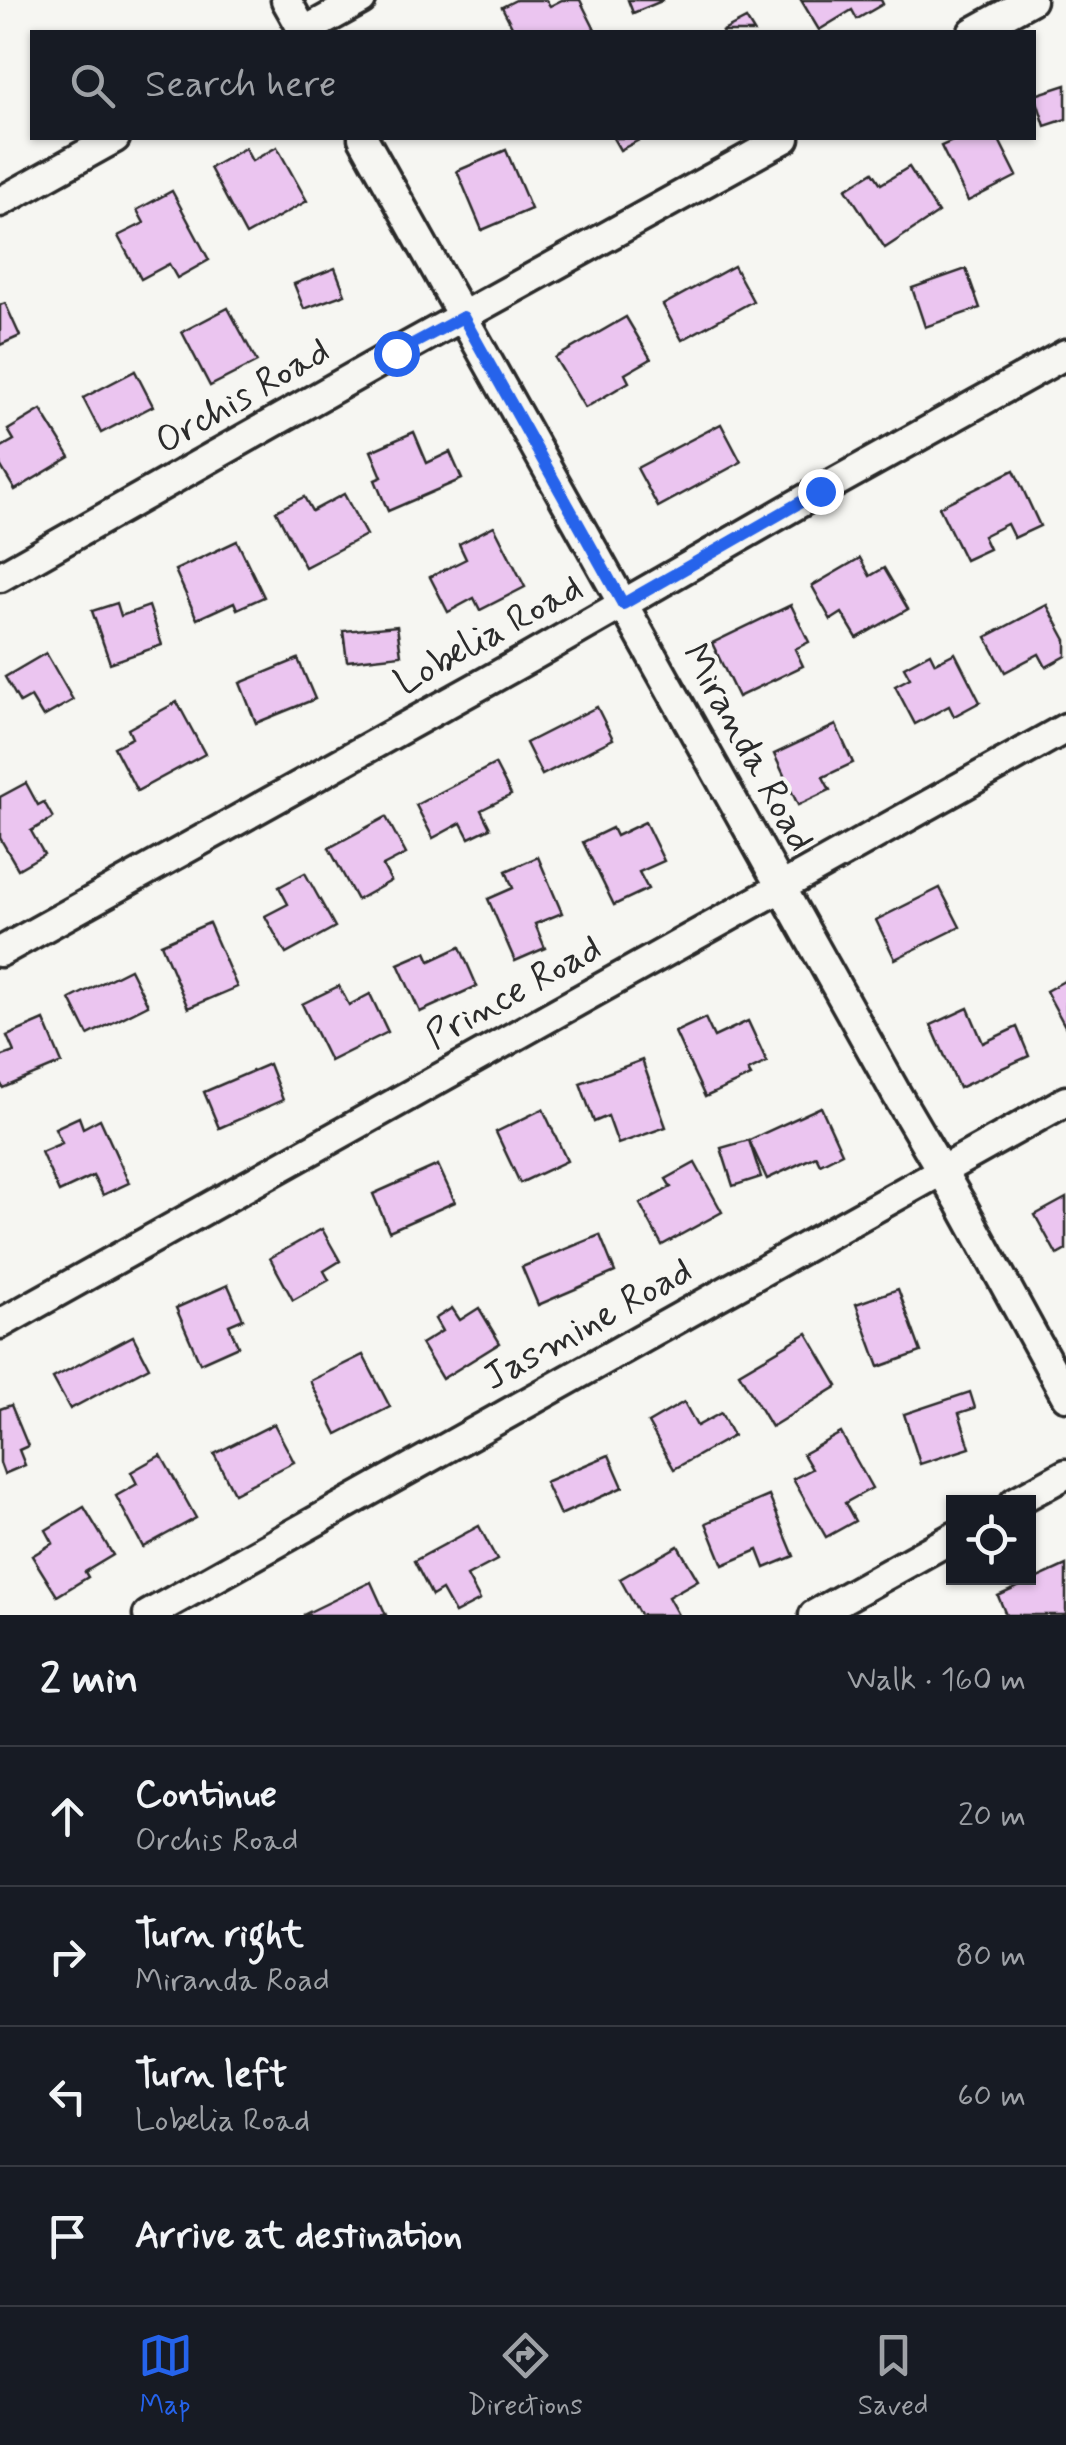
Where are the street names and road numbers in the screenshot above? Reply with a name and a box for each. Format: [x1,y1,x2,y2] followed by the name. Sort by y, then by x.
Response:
[147,327,339,467] street label: Orchis Road
[386,564,592,708] street label: Lobelia Road
[670,635,824,861] street label: Miranda Road
[417,925,611,1061] street label: Prince Road
[475,1247,701,1403] street label: Jasmine Road

